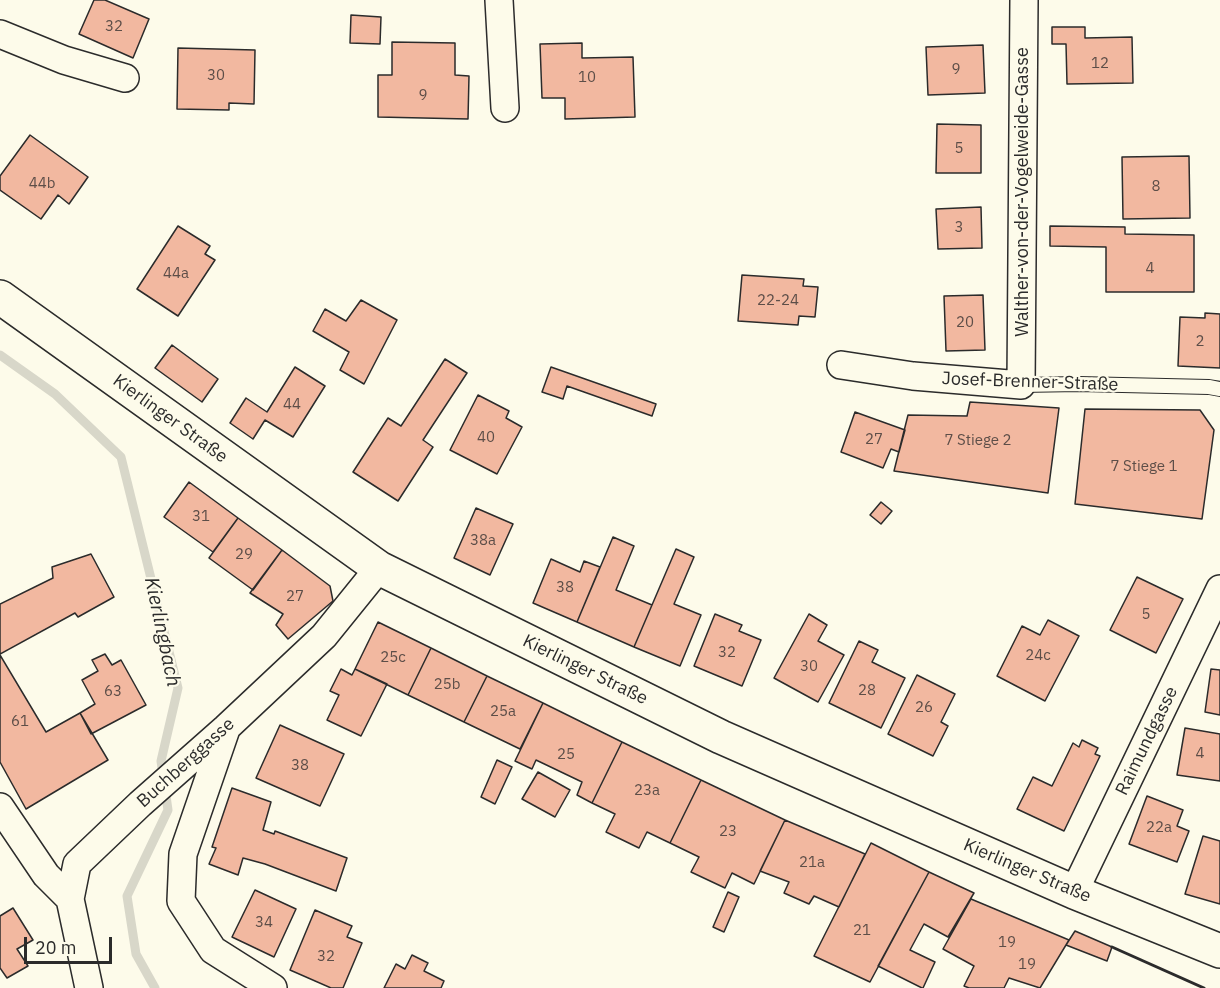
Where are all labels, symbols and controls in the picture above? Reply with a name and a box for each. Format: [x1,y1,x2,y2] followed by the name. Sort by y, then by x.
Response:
[105,18,123,36] house number: 32
[1012,47,1034,337] street label: Walther-von-der-Vogelweide-Gasse
[1091,55,1109,73] house number: 12
[952,61,960,79] house number: 9
[207,67,225,85] house number: 30
[578,69,596,87] house number: 10
[419,87,427,105] house number: 9
[955,140,963,158] house number: 5
[29,175,55,193] house number: 44b
[1152,178,1160,196] house number: 8
[955,219,963,237] house number: 3
[1146,260,1154,278] house number: 4
[163,265,189,283] house number: 44a
[757,292,799,310] house number: 22-24
[956,314,974,332] house number: 20
[1196,333,1204,351] house number: 2
[941,368,1119,396] street label: Josef-Brenner-Straße
[108,370,232,468] street label: Kierlinger Straße
[283,396,301,414] house number: 44
[477,429,495,447] house number: 40
[865,431,883,449] house number: 27
[944,432,1012,450] house number: 7 Stiege 2
[1110,458,1178,476] house number: 7 Stiege 1
[192,508,210,526] house number: 31
[470,532,496,550] house number: 38a
[235,546,253,564] house number: 29
[139,575,185,689] water label: Kierlingbach
[556,579,574,597] house number: 38
[286,588,304,606] house number: 27
[1142,606,1150,624] house number: 5
[519,630,651,710] street label: Kierlinger Straße
[718,644,736,662] house number: 32
[1025,647,1051,665] house number: 24c
[380,649,406,667] house number: 25c
[800,658,818,676] house number: 30
[434,676,460,694] house number: 25b
[858,682,876,700] house number: 28
[104,683,122,701] house number: 63
[1111,683,1183,799] street label: Raimundgasse
[915,699,933,717] house number: 26
[490,703,516,721] house number: 25a
[11,713,29,731] house number: 61
[133,714,239,812] street label: Buchberggasse
[1196,745,1204,763] house number: 4
[557,746,575,764] house number: 25
[291,757,309,775] house number: 38
[634,782,660,800] house number: 23a
[1146,819,1172,837] house number: 22a
[719,823,737,841] house number: 23
[960,834,1094,908] street label: Kierlinger Straße
[799,854,825,872] house number: 21a
[255,914,273,932] house number: 34
[853,922,871,940] house number: 21
[27,925,116,963] scale bar
[998,934,1016,952] house number: 19
[35,936,77,959] text: 20 m
[317,948,335,966] house number: 32
[1018,956,1036,974] house number: 19

